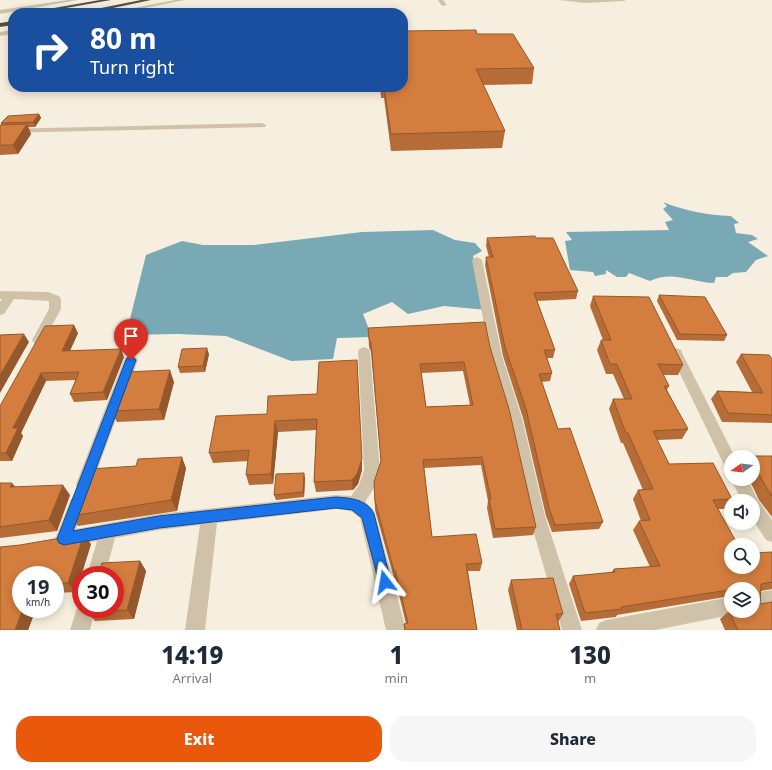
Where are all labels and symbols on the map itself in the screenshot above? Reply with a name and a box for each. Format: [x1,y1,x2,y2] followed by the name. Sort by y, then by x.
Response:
[114,319,148,360] pin
[724,450,760,486] north arrow
[364,561,406,603] position arrow
[72,566,124,618] speed limit sign: 30

